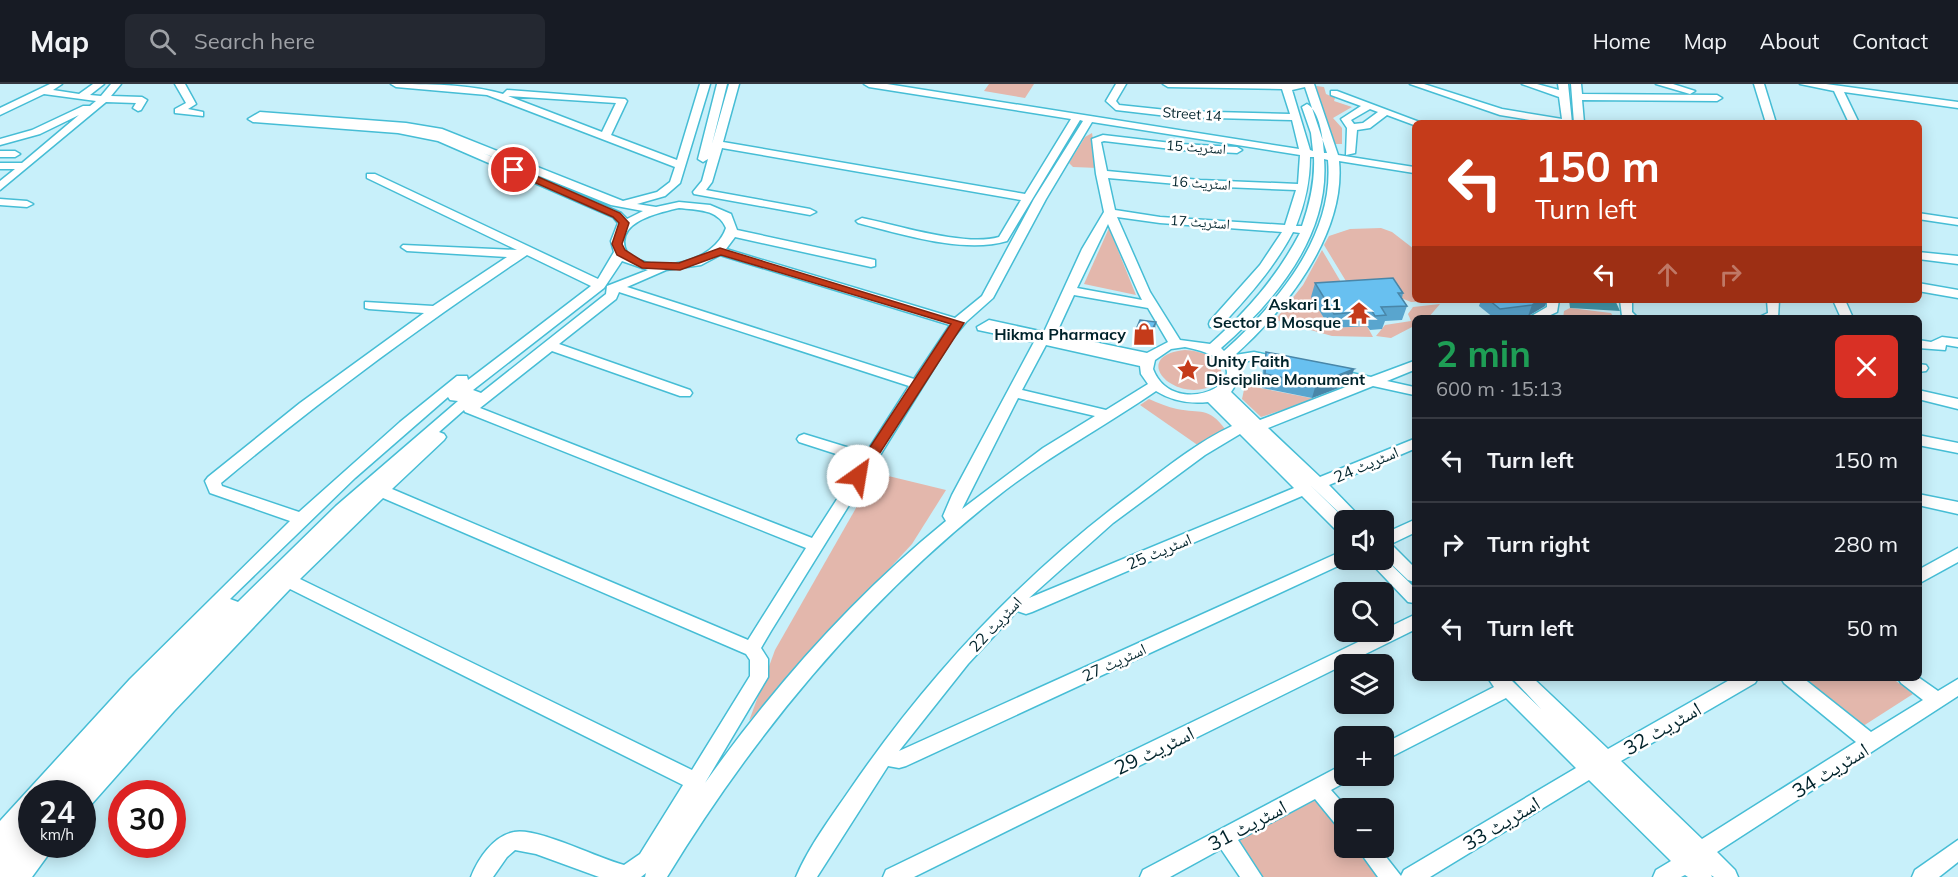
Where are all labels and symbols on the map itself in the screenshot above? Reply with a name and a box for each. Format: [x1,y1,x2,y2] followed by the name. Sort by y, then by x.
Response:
[1162,103,1223,125] street label: Street 14
[1165,136,1227,158] street label: اسٹریٹ 15
[488,144,539,195] pin
[1170,172,1232,194] street label: اسٹریٹ 16
[1169,211,1231,233] street label: اسٹریٹ 17
[1213,294,1341,332] place label: Askari 11 Sector B Mosque
[1346,300,1372,326] temple icon: Askari 11 Sector B Mosque
[1131,321,1157,347] shop icon: Hikma Pharmacy
[994,324,1126,344] place label: Hikma Pharmacy
[1206,351,1365,389] place label: Unity Faith Discipline Monument
[1175,357,1201,383] place icon: Unity Faith Discipline Monument
[1331,441,1401,487] street label: اسٹریٹ 24
[826,444,890,508] position arrow
[1124,528,1194,574] street label: اسٹریٹ 25
[964,592,1026,656] street label: اسٹریٹ 22
[1079,638,1149,686] street label: اسٹریٹ 27
[1619,696,1705,760] street label: اسٹریٹ 32
[1110,720,1198,780] street label: اسٹریٹ 29
[1787,737,1873,803] street label: اسٹریٹ 34
[108,780,186,858] speed limit sign: 30
[1458,790,1544,856] street label: اسٹریٹ 33
[1203,794,1291,856] street label: اسٹریٹ 31

